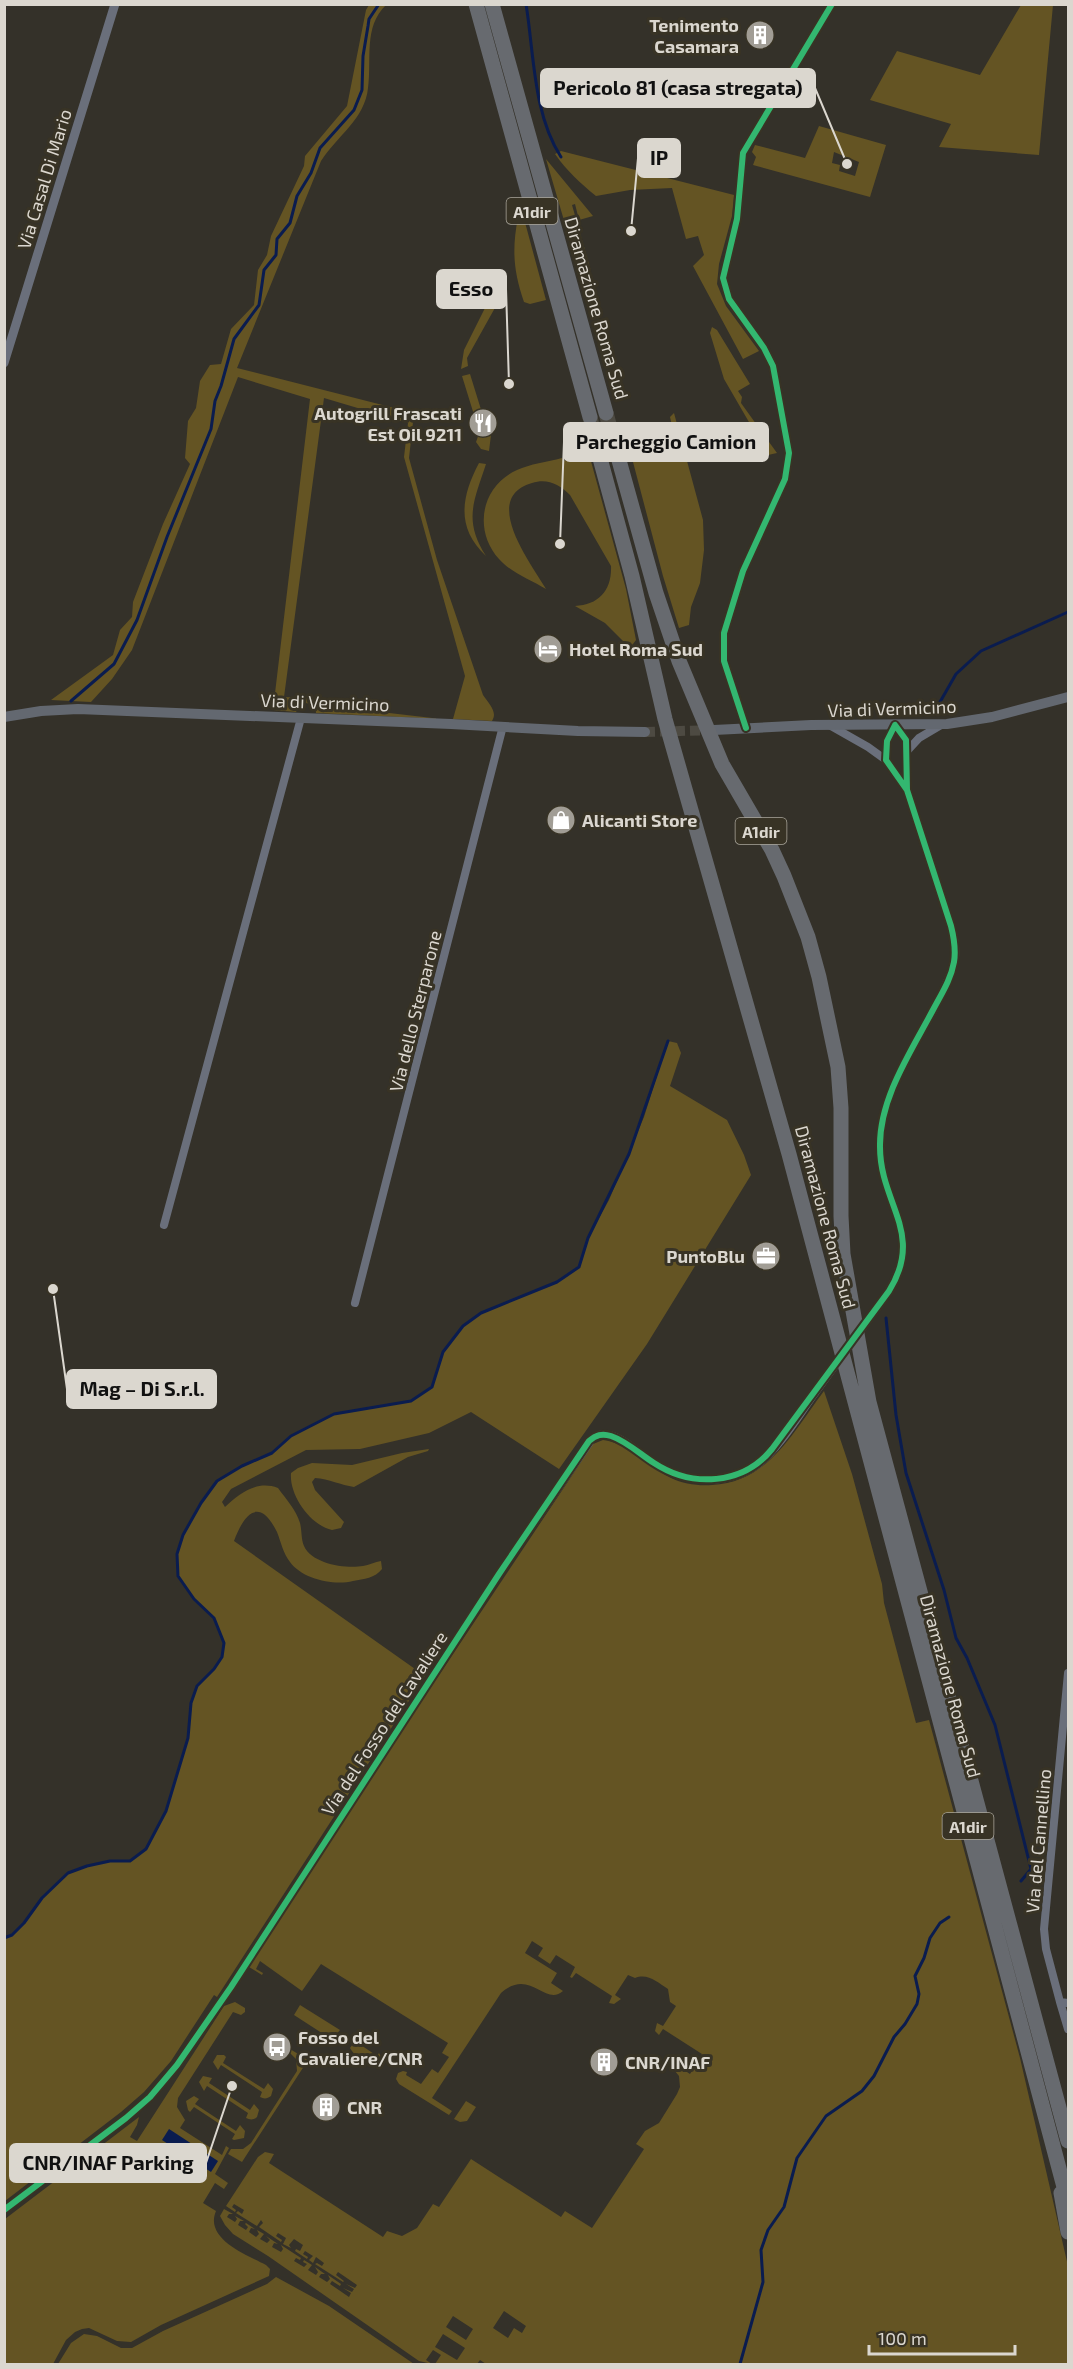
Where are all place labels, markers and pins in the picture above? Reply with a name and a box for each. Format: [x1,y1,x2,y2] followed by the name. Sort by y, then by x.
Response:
[649,14,739,57] place label: Tenimento Casamara
[744,19,776,51] building icon: Tenimento Casamara
[541,69,815,107] callout: Pericolo 81 (casa stregata)
[638,139,680,177] callout: IP
[437,270,506,308] callout: Esso
[314,402,462,445] place label: Autogrill Frascati Est Oil 9211
[467,407,499,439] restaurant icon: Autogrill Frascati Est Oil 9211
[564,423,768,461] callout: Parcheggio Camion
[532,633,564,665] hotel icon: Hotel Roma Sud
[569,638,703,660] place label: Hotel Roma Sud
[545,804,577,836] shop icon: Alicanti Store
[582,809,697,831] place label: Alicanti Store
[750,1240,782,1272] office icon: PuntoBlu
[666,1245,745,1267] place label: PuntoBlu
[67,1370,216,1408] callout: Mag – Di S.r.l.
[298,2026,423,2069] place label: Fosso del Cavaliere/CNR
[261,2031,293,2063] bus stop icon: Fosso del Cavaliere/CNR
[588,2046,620,2078] building icon: CNR/INAF
[625,2051,710,2073] place label: CNR/INAF
[310,2091,342,2123] building icon: CNR
[347,2096,383,2118] place label: CNR
[10,2144,206,2182] callout: CNR/INAF Parking

